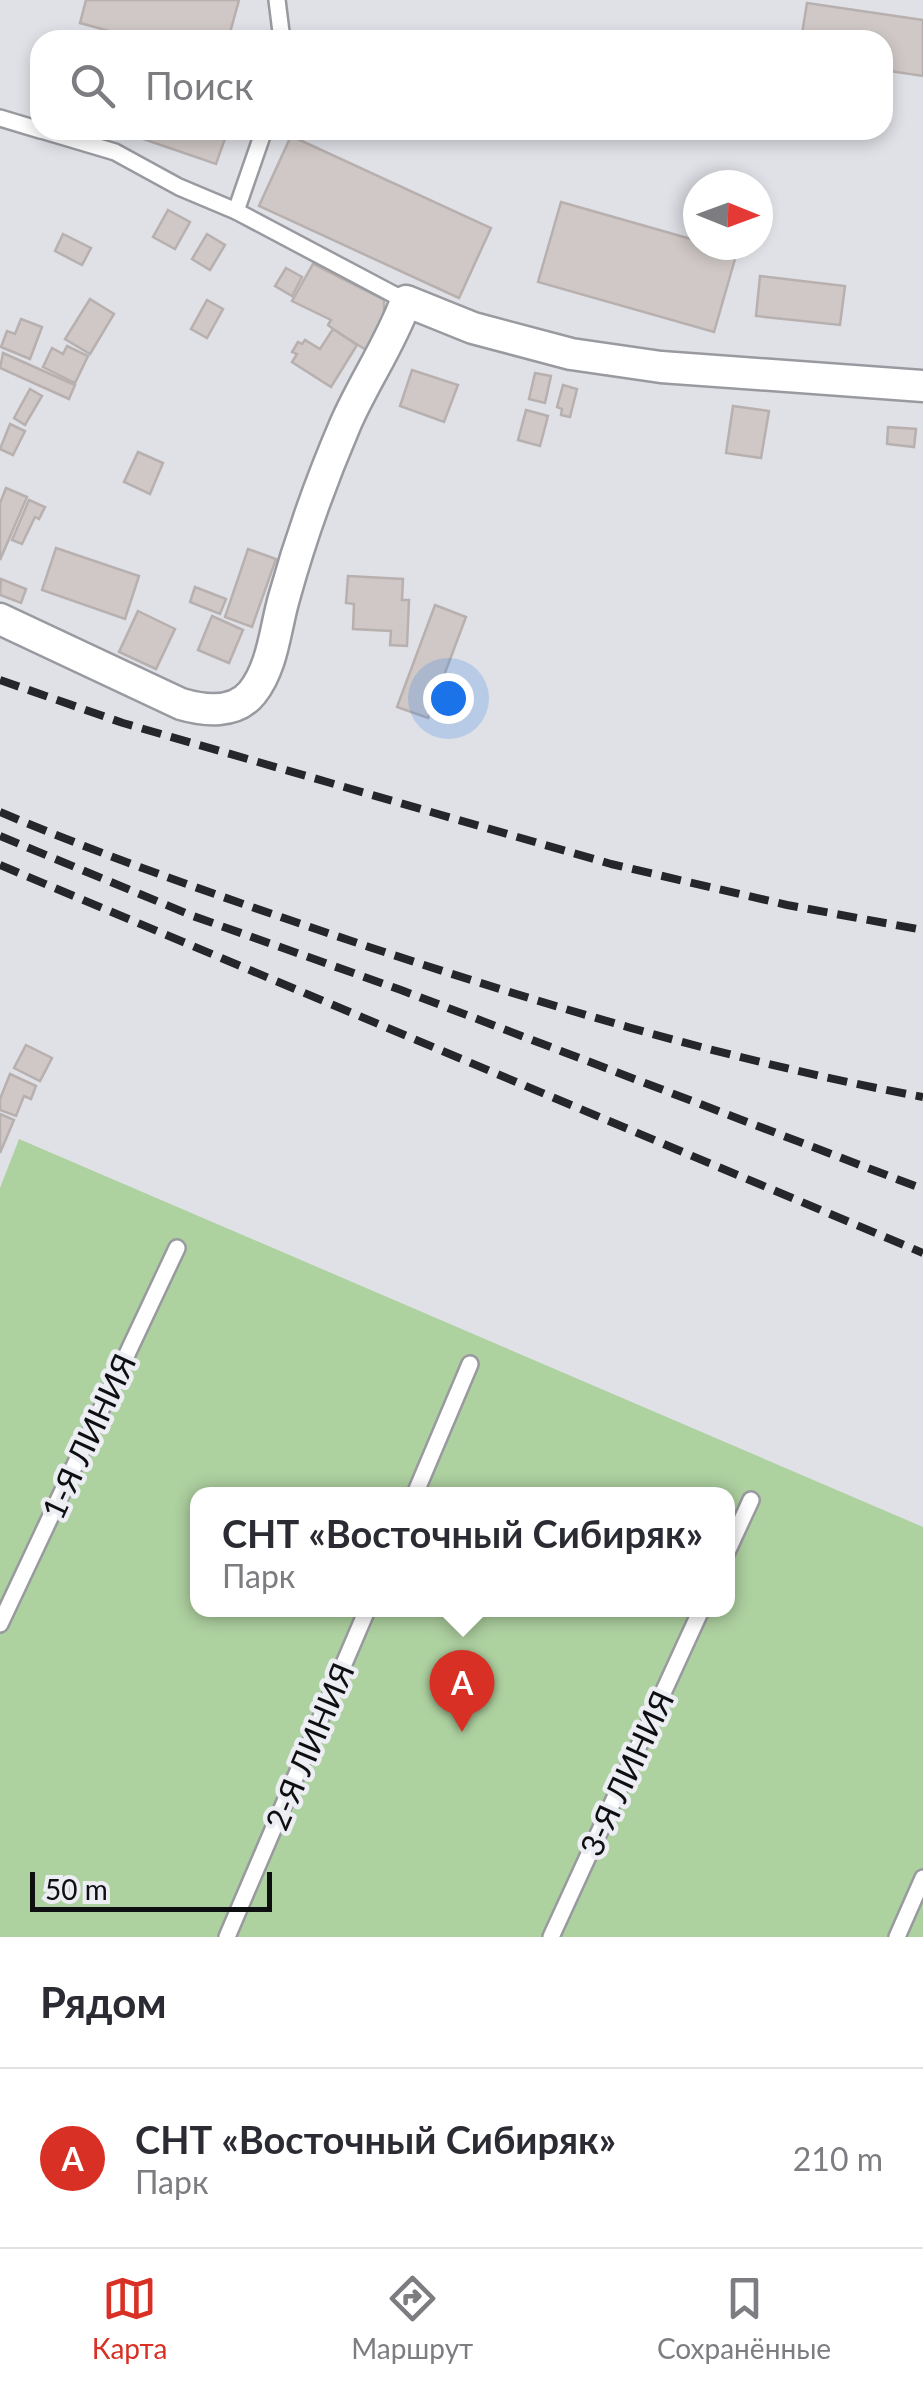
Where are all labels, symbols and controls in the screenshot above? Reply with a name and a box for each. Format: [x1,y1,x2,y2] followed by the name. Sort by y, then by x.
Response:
[30,30,893,140] search box
[65,58,120,113] icon: search
[145,62,254,108] text: Поиск
[683,170,773,260] north arrow
[423,673,474,724] your location
[33,1347,143,1525] street label: 1-Я ЛИНИЯ
[190,1487,735,1617] popup
[222,1510,703,1556] text: СНТ «Восточный Сибиряк»
[222,1556,295,1595] text: Парк
[430,1650,494,1732] pin: A
[256,1657,362,1835] street label: 2-Я ЛИНИЯ
[571,1684,681,1862] street label: 3-Я ЛИНИЯ
[30,1867,272,1912] scale bar
[45,1872,108,1906] text: 50 m
[40,1977,167,2027] text: Рядом
[135,2116,616,2162] text: СНТ «Восточный Сибиряк»
[61,2139,84,2178] text: A
[793,2139,883,2178] text: 210 m
[135,2162,208,2201] text: Парк
[92,2271,168,2365] tab: Карта
[351,2271,473,2365] tab: Маршрут
[657,2271,831,2365] tab: Сохранённые

